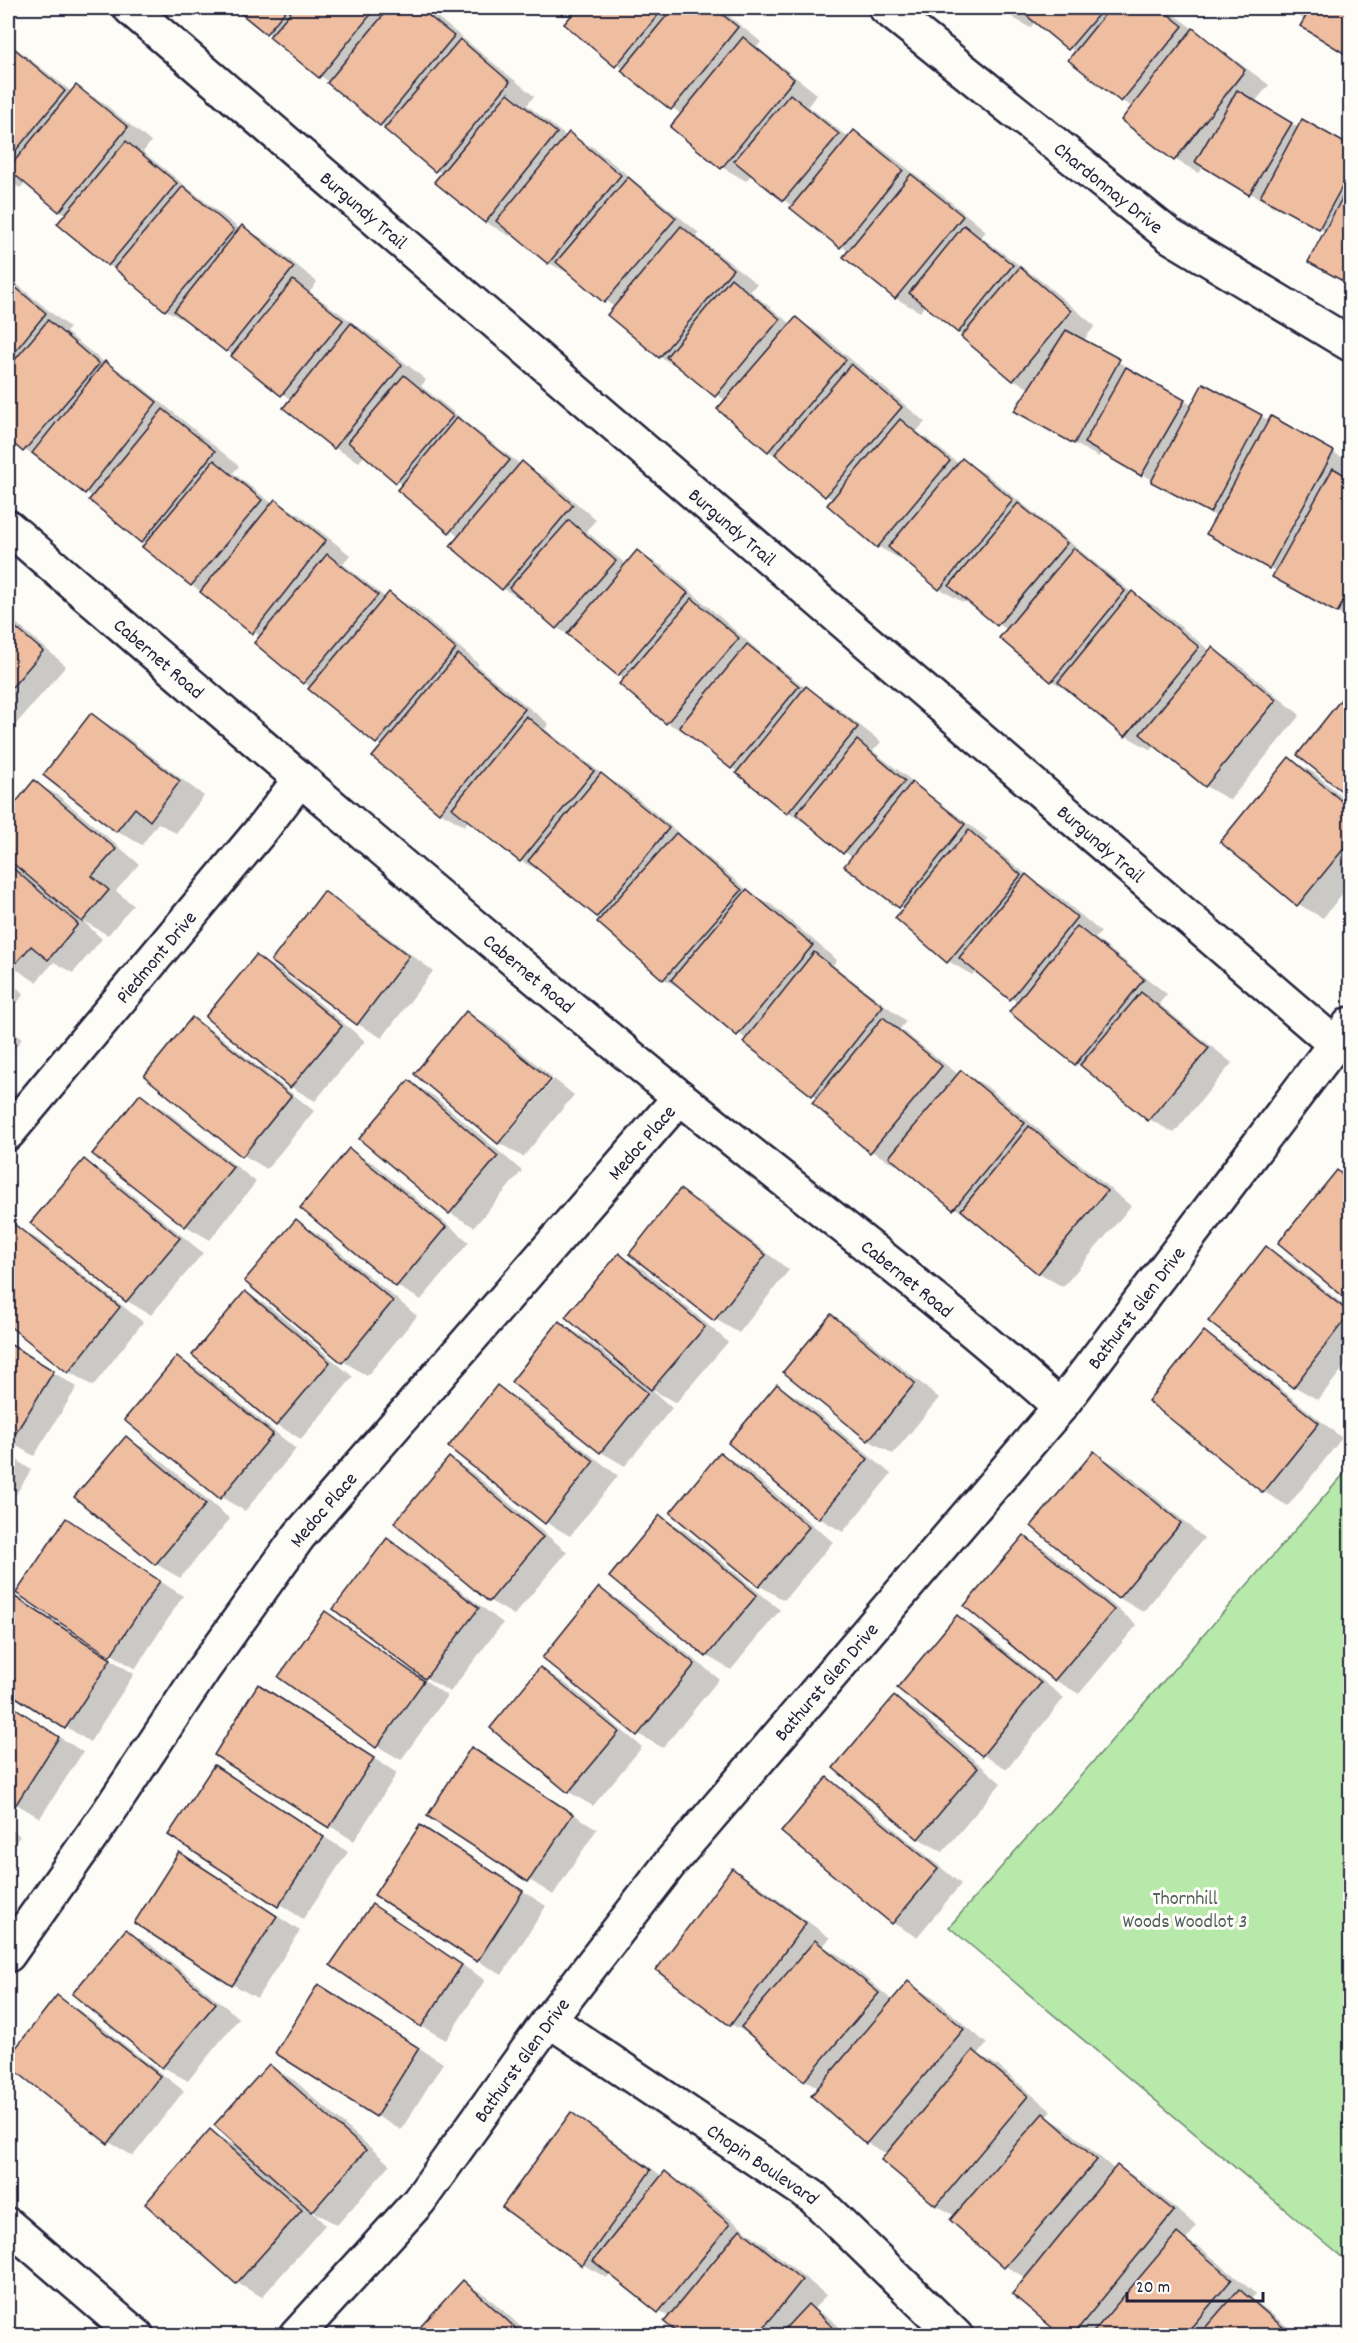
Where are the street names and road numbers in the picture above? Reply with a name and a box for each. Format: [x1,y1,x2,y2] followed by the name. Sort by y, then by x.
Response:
[1046,137,1168,242] street label: Chardonnay Drive
[312,166,412,258] street label: Burgundy Trail
[681,483,781,574] street label: Burgundy Trail
[106,613,209,707] street label: Cabernet Road
[1049,800,1149,891] street label: Burgundy Trail
[111,906,205,1011] street label: Piedmont Drive
[476,929,579,1022] street label: Cabernet Road
[603,1100,684,1188] street label: Medoc Place
[854,1234,958,1326] street label: Cabernet Road
[1082,1241,1194,1376] street label: Bathurst Glen Drive
[284,1467,365,1554] street label: Medoc Place
[769,1618,887,1748] street label: Bathurst Glen Drive
[469,1993,578,2129] street label: Bathurst Glen Drive
[700,2118,824,2213] street label: Chopin Boulevard

